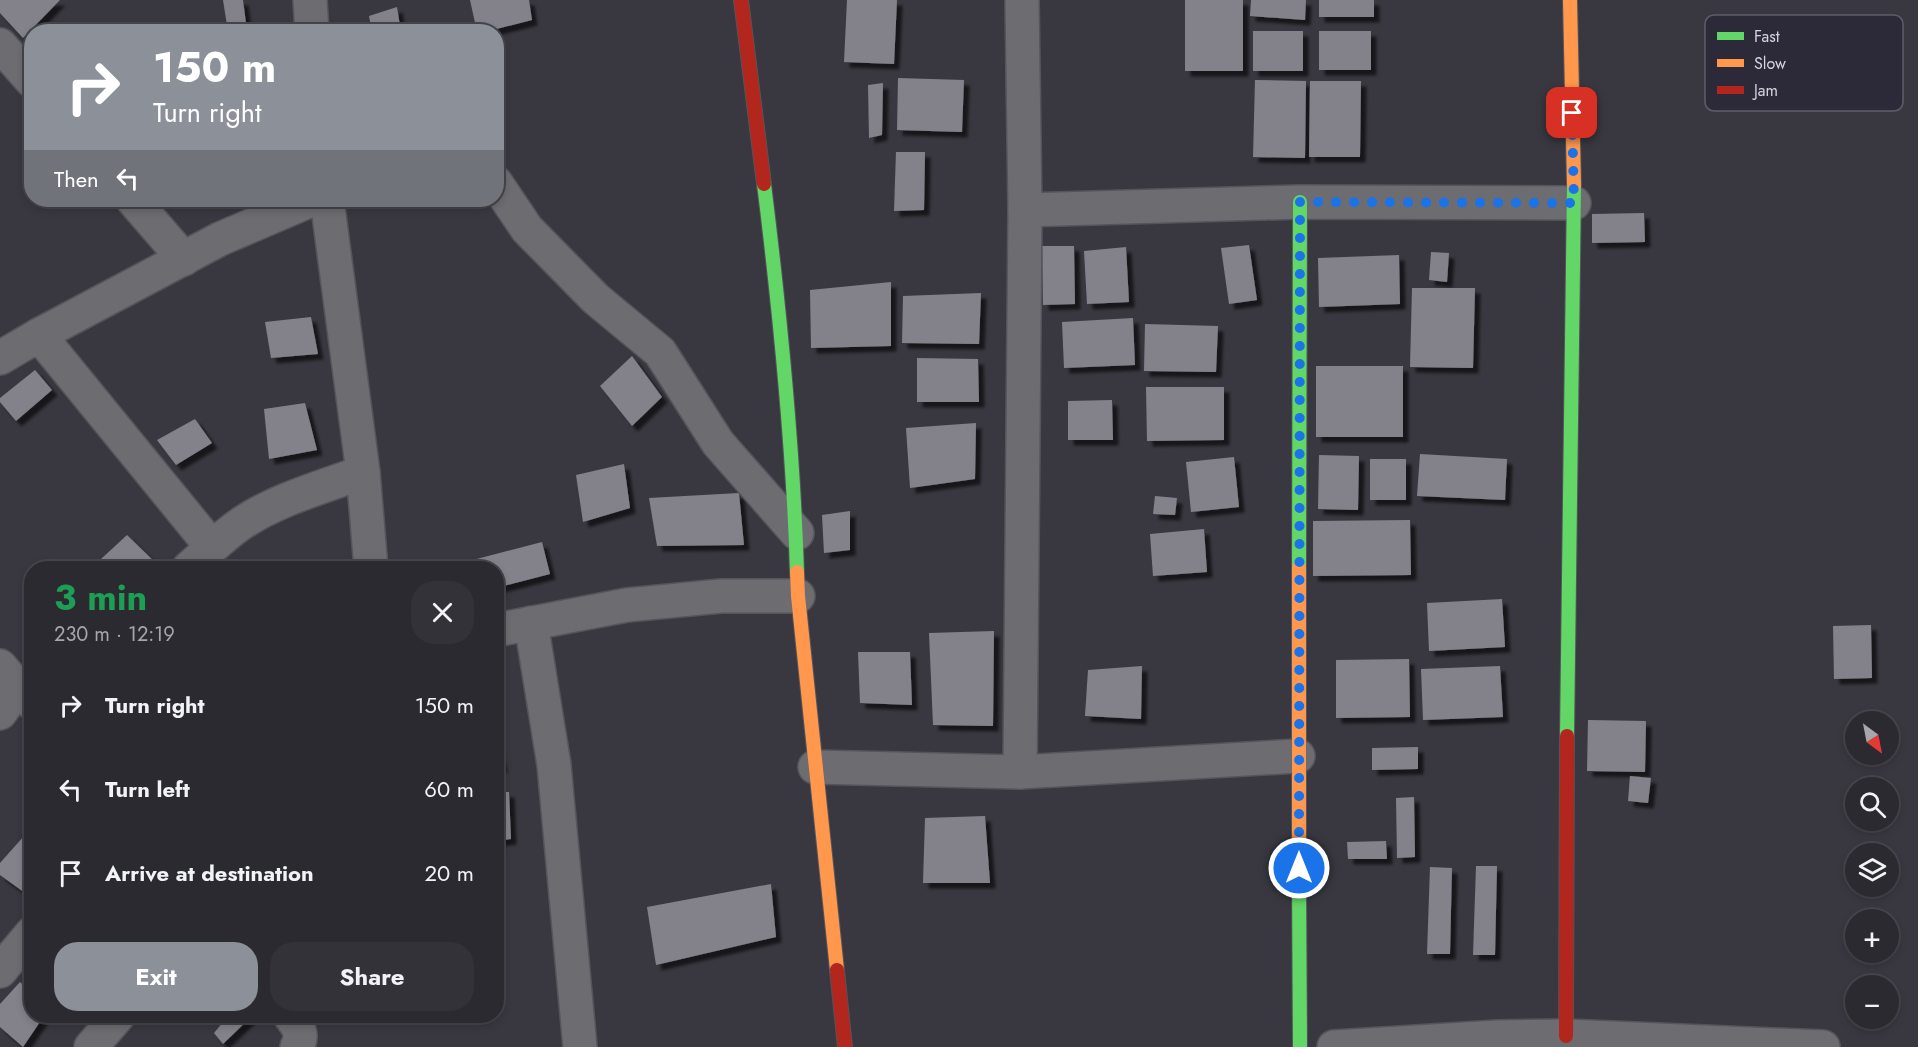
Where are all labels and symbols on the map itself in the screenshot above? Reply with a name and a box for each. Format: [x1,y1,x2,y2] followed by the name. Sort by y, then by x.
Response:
[1705,15,1903,111] legend
[1754,25,1780,48] text: Fast
[1754,52,1786,75] text: Slow
[1752,79,1778,102] text: Jam
[1546,87,1597,138] pin
[1845,711,1899,765] north arrow
[1267,836,1331,900] position arrow

